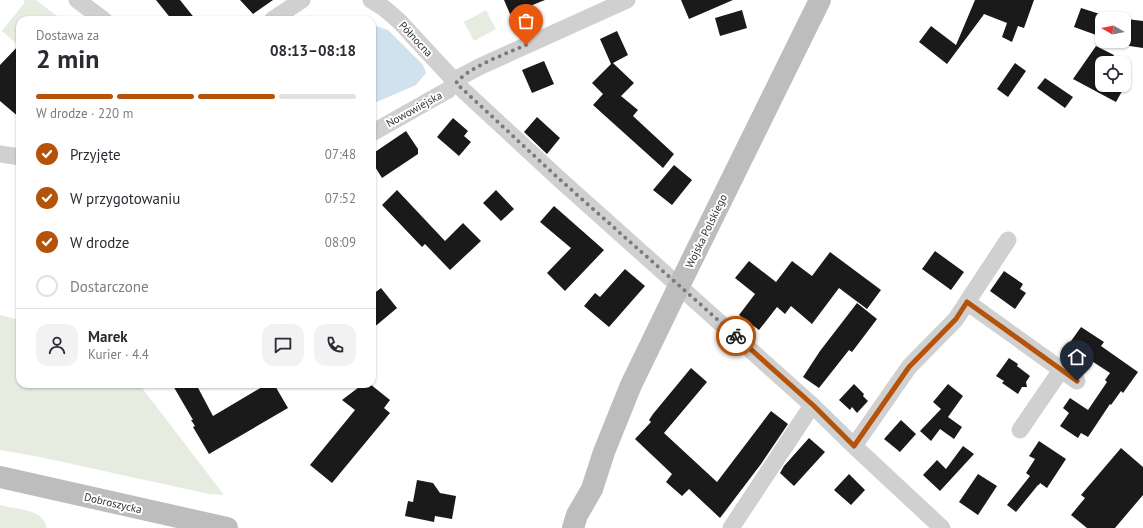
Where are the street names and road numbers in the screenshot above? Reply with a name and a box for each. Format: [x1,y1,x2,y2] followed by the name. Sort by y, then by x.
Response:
[396,18,436,60] street label: Północna
[384,88,444,130] street label: Nowowiejska
[682,192,730,270] street label: Wojska Polskiego
[83,490,143,516] street label: Dobroszycka

